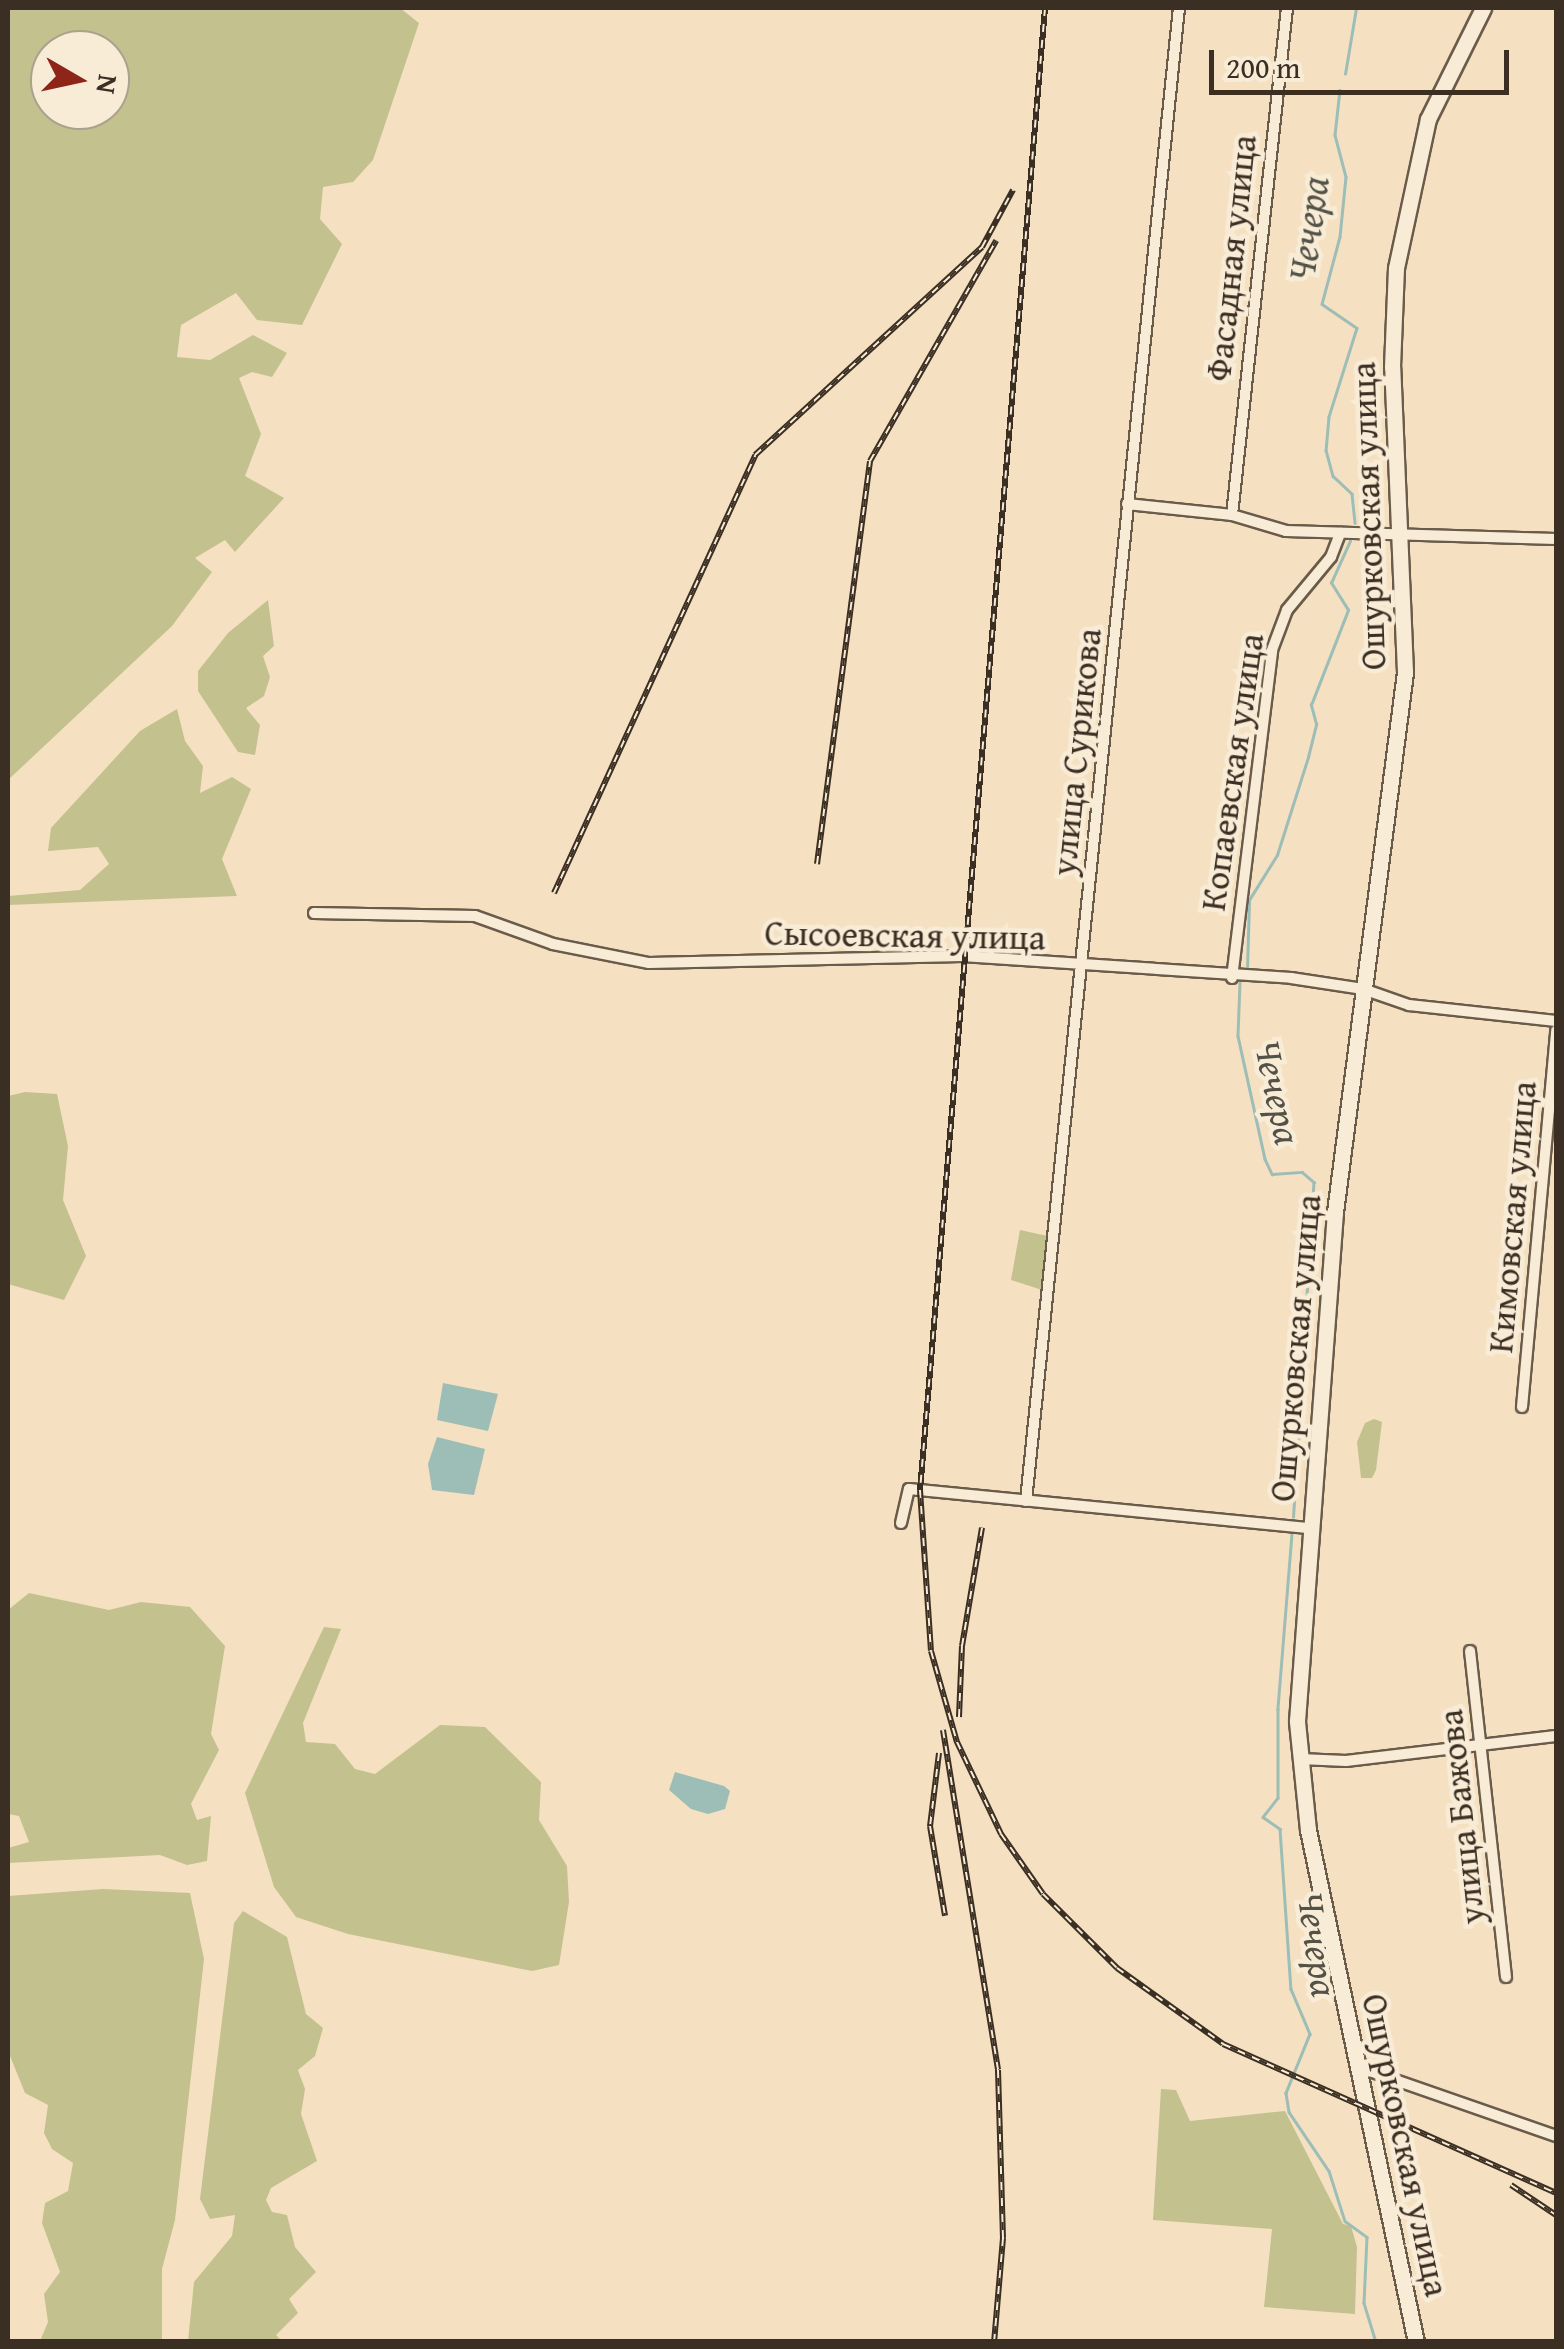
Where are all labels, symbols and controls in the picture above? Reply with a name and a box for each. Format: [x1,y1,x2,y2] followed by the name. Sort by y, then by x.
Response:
[30,30,130,130] north arrow
[1214,30,1514,92] scale bar
[1226,45,1300,89] text: 200 m
[86,72,130,97] text: N
[1197,133,1265,383] street label: Фасадная улица
[1278,173,1338,285] water label: Чечера
[1342,361,1394,671] street label: Ошурковская улица
[1042,626,1110,878] street label: улица Сурикова
[1192,631,1272,913] street label: Копаевская улица
[764,912,1046,958] street label: Сысоевская улица
[1245,1036,1311,1148] water label: Чечера
[1479,1079,1545,1355] street label: Кимовская улица
[1261,1193,1329,1503] street label: Ошурковская улица
[1429,1707,1493,1927] street label: улица Бажова
[1288,1888,1348,2000] water label: Чечера
[1353,1990,1459,2300] street label: Ошурковская улица

